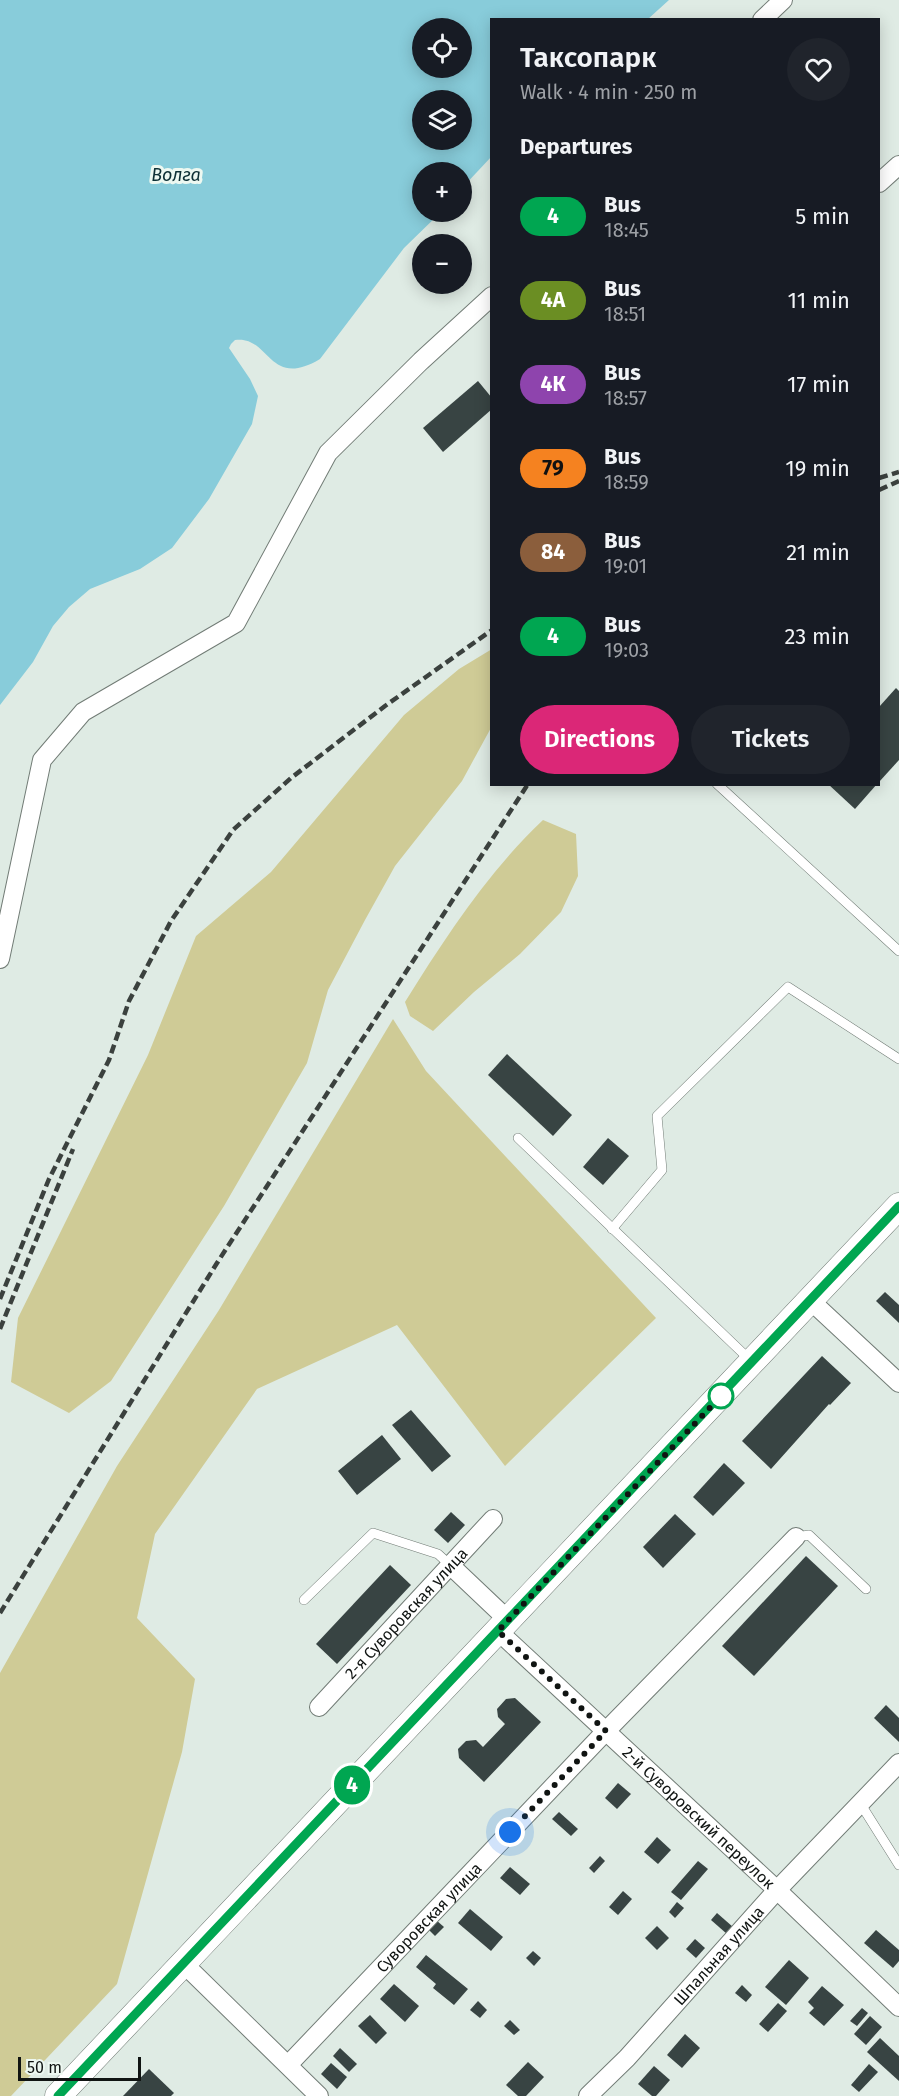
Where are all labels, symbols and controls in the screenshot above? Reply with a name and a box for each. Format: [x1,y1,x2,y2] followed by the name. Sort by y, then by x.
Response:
[412,18,472,294] map controls
[412,18,472,78] button: locate
[787,38,850,101] button: heart
[520,41,656,74] text: Таксопарк
[520,80,697,104] text: Walk · 4 min · 250 m
[412,90,472,150] button: layers
[520,133,632,160] text: Departures
[412,162,472,222] button: +
[151,164,201,186] water label: Волга
[604,191,641,218] text: Bus
[547,203,559,229] text: 4
[795,203,850,230] text: 5 min
[604,218,649,242] text: 18:45
[412,234,472,294] button: −
[604,275,641,302] text: Bus
[541,287,565,313] text: 4А
[787,287,850,314] text: 11 min
[604,302,646,326] text: 18:51
[604,359,641,386] text: Bus
[541,371,565,397] text: 4К
[787,371,850,398] text: 17 min
[604,386,647,410] text: 18:57
[604,443,641,470] text: Bus
[542,455,564,481] text: 79
[785,455,850,482] text: 19 min
[604,470,649,494] text: 18:59
[604,527,641,554] text: Bus
[541,539,565,565] text: 84
[786,539,850,566] text: 21 min
[604,554,647,578] text: 19:01
[604,611,641,638] text: Bus
[547,623,559,649] text: 4
[784,623,850,650] text: 23 min
[604,638,649,662] text: 19:03
[520,705,679,774] button: Directions
[691,705,850,774] button: Tickets
[708,1383,734,1409] unlabelled marker
[341,1544,471,1682] street label: 2-я Суворовская улица
[619,1742,779,1893] street label: 2-й Суворовский переулок
[332,1766,372,1804] line badge: 4
[346,1772,358,1798] text: 4
[495,1817,525,1847] your location
[372,1858,485,1976] street label: Суворовская улица
[669,1902,768,2009] street label: Шпальная улица
[18,2054,141,2082] scale bar
[27,2058,62,2077] text: 50 m

